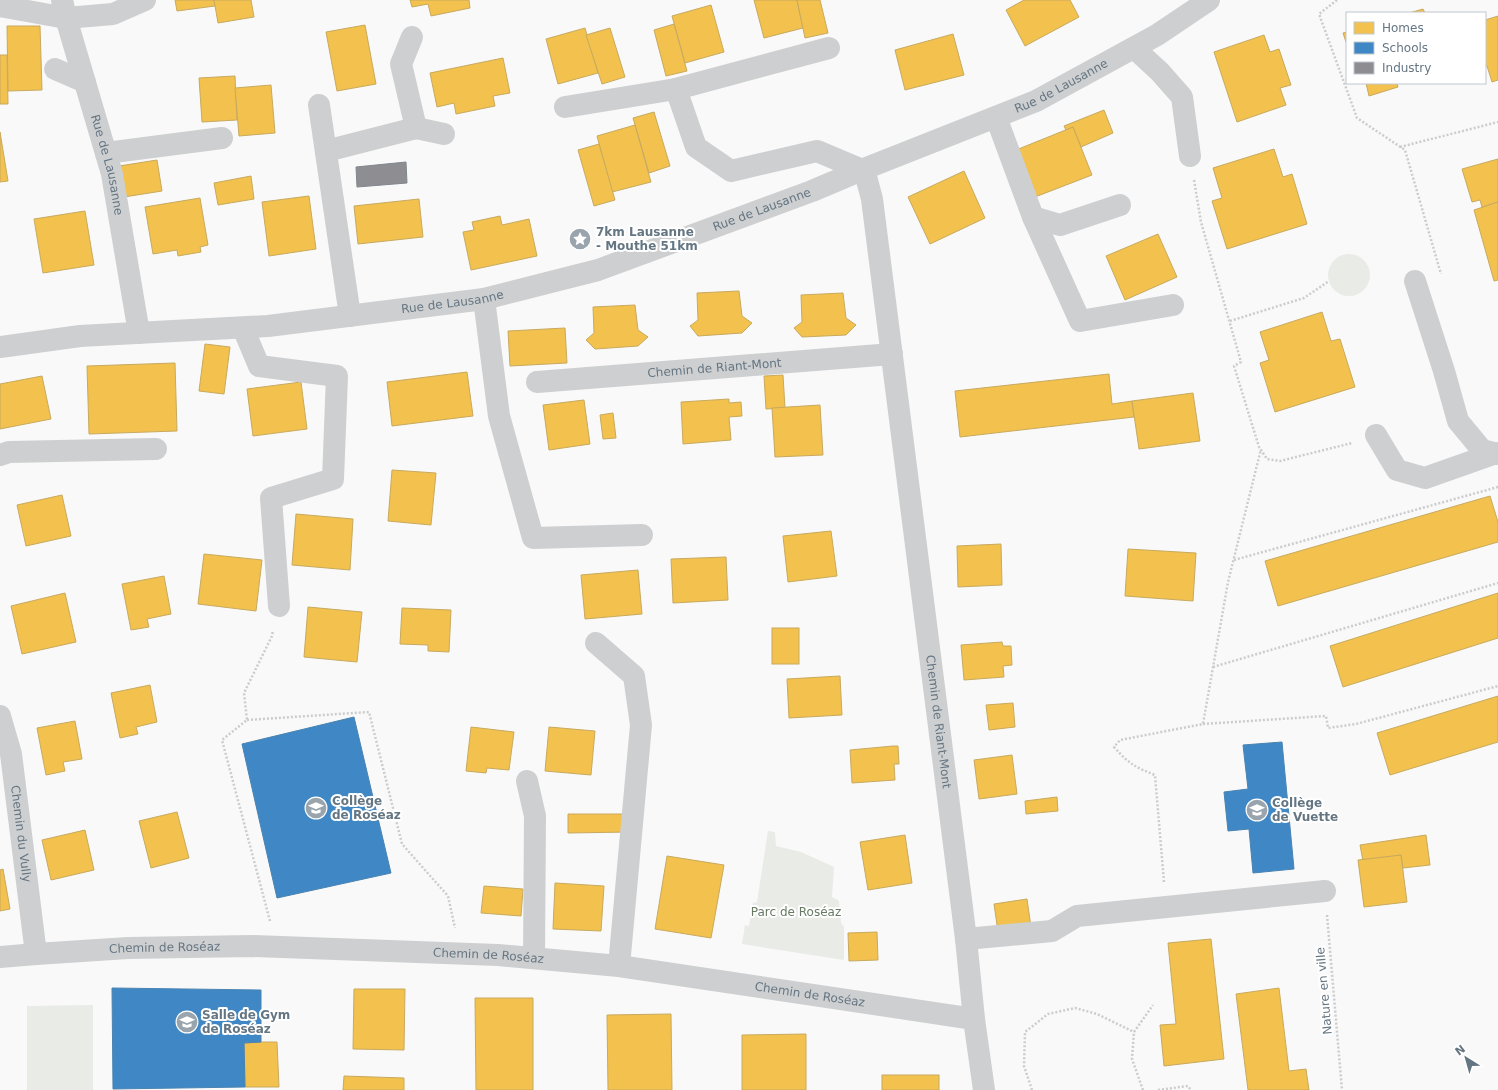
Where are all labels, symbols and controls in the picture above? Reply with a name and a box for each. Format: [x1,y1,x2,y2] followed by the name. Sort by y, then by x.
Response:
[1346,12,1486,84] legend
[1382,21,1424,35] text: Homes
[1382,41,1428,55] text: Schools
[1012,56,1110,116] street label: Rue de Lausanne
[1382,61,1431,75] text: Industry
[88,113,126,216] street label: Rue de Lausanne
[711,185,813,234] street label: Rue de Lausanne
[596,225,698,253] place label: 7km Lausanne - Mouthe 51km
[567,226,593,252] place icon: 7km Lausanne - Mouthe 51km
[400,287,505,316] street label: Rue de Lausanne
[647,356,782,380] street label: Chemin de Riant-Mont
[923,654,954,790] street label: Chemin de Riant-Mont
[8,784,34,883] street label: Chemin du Vully
[332,794,401,822] place label: Collège de Roséaz
[303,795,329,821] school or university icon: Collège de Roséaz
[1272,796,1338,824] place label: Collège de Vuette
[1244,797,1270,823] school or university icon: Collège de Vuette
[751,905,841,919] park label: Parc de Roséaz
[109,940,220,956] street label: Chemin de Roséaz
[433,946,545,966] street label: Chemin de Roséaz
[1313,947,1335,1035] street label: Nature en ville
[754,979,866,1010] street label: Chemin de Roséaz
[202,1008,290,1036] place label: Salle de Gym de Roséaz
[174,1009,200,1035] school or university icon: Salle de Gym de Roséaz
[1446,1038,1486,1078] north arrow
[1453,1042,1468,1058] text: N

